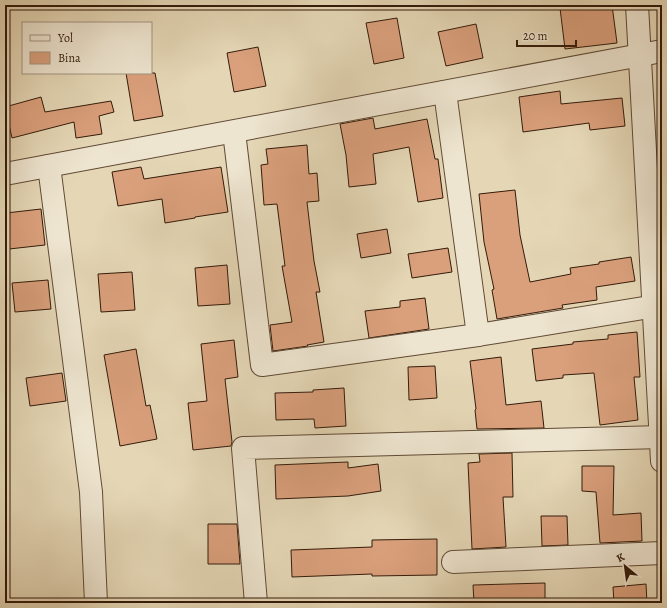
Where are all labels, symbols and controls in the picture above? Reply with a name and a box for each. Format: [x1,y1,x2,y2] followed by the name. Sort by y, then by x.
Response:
[22,22,152,74] legend
[517,22,576,48] scale bar
[523,28,547,44] text: 20 m
[57,30,73,46] text: Yol
[58,50,81,66] text: Bina
[605,546,645,586] north arrow
[614,549,628,566] text: K

